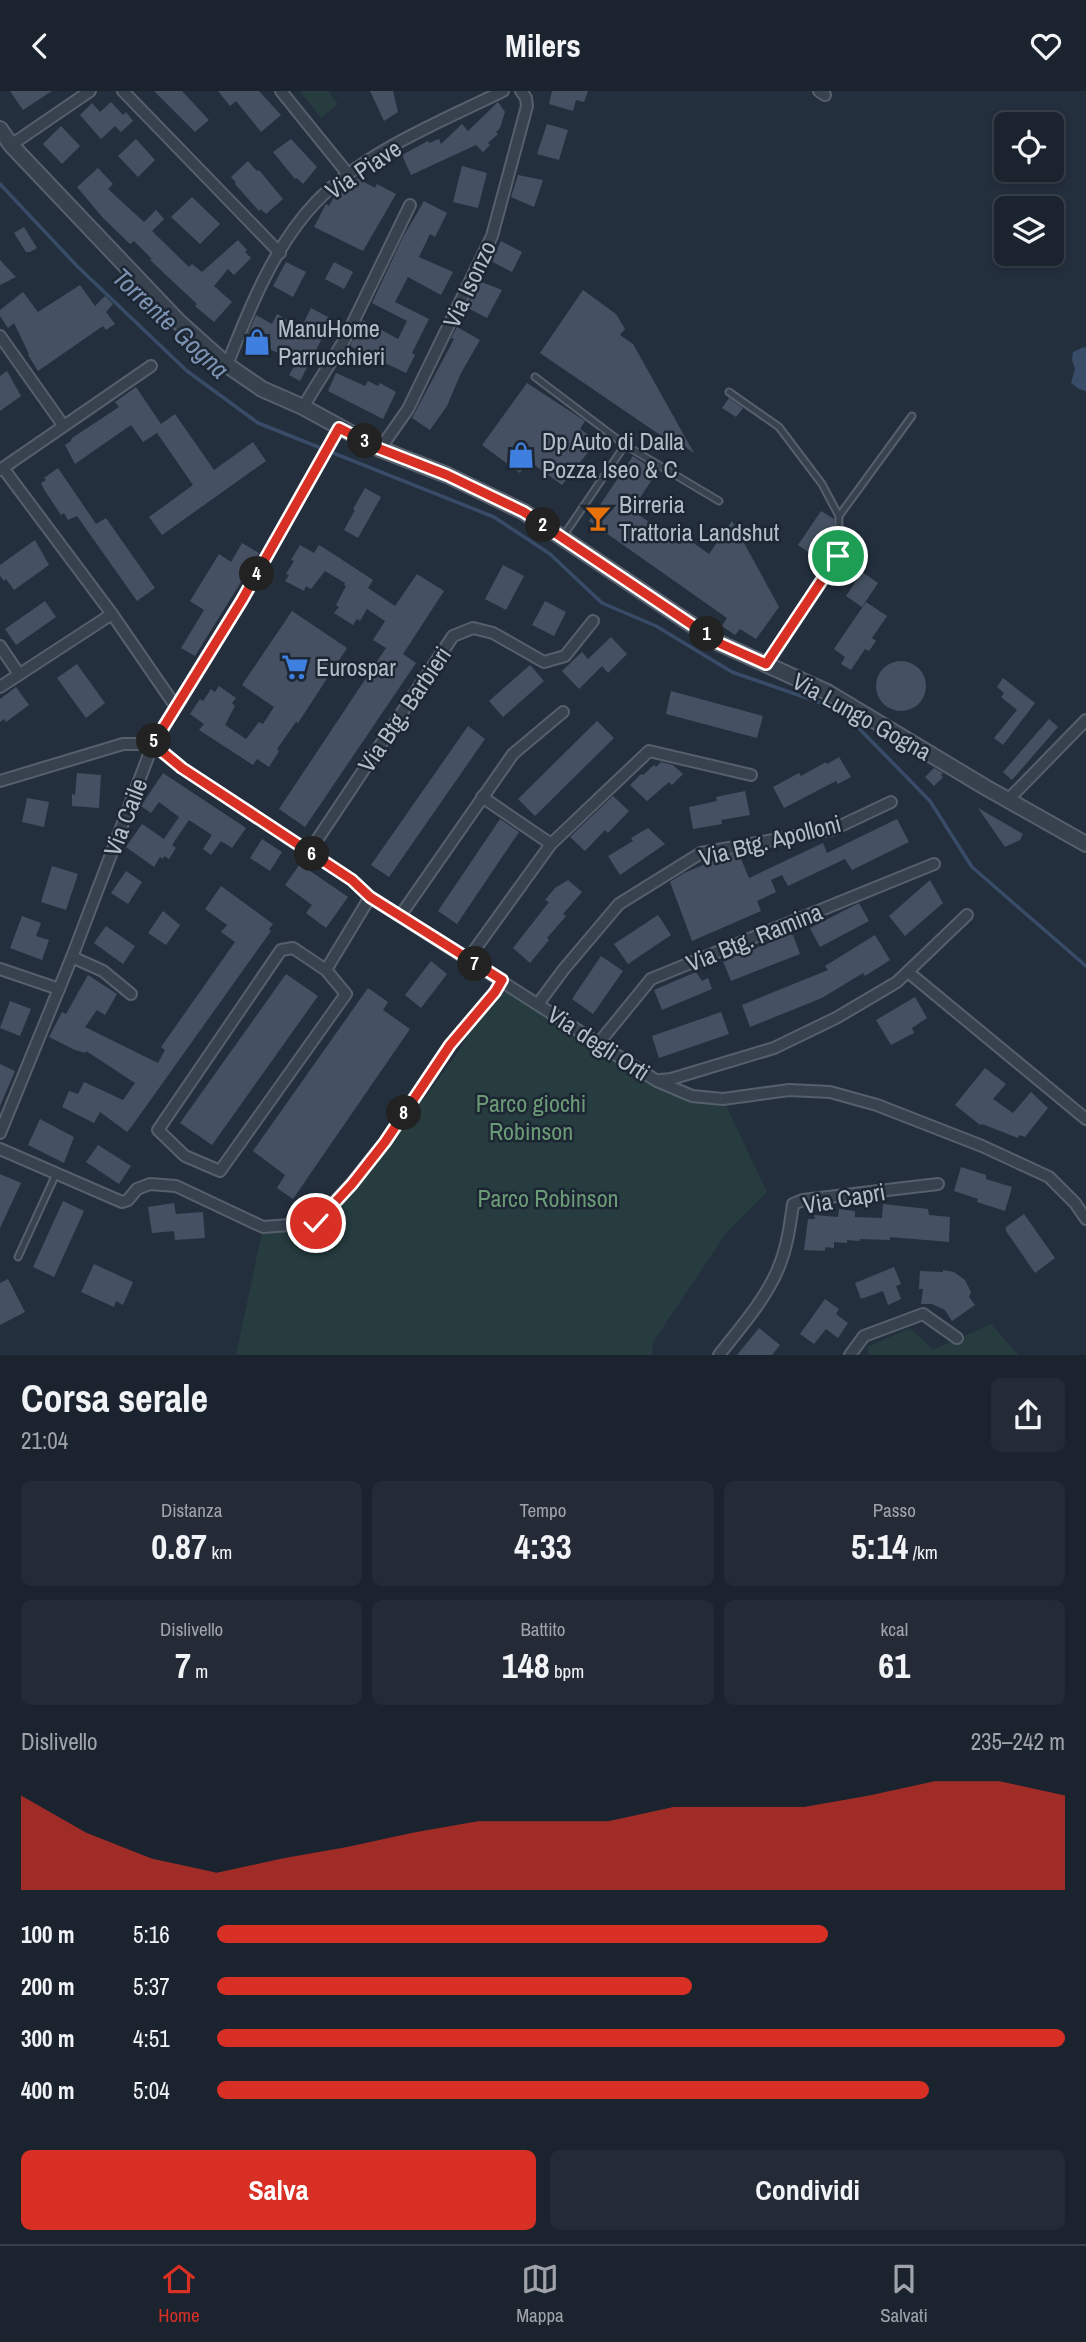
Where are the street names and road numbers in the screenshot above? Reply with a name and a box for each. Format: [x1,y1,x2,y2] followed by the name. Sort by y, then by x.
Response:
[319,132,407,206] street label: Via Piave
[435,235,503,333] street label: Via Isonzo
[350,640,458,778] street label: Via Btg. Barbieri
[787,665,937,767] street label: Via Lungo Gogna
[96,774,154,860] street label: Via Caile
[696,807,844,873] street label: Via Btg. Apolloni
[681,895,827,979] street label: Via Btg. Ramina
[542,998,656,1088] street label: Via degli Orti
[800,1175,888,1221] street label: Via Capri

